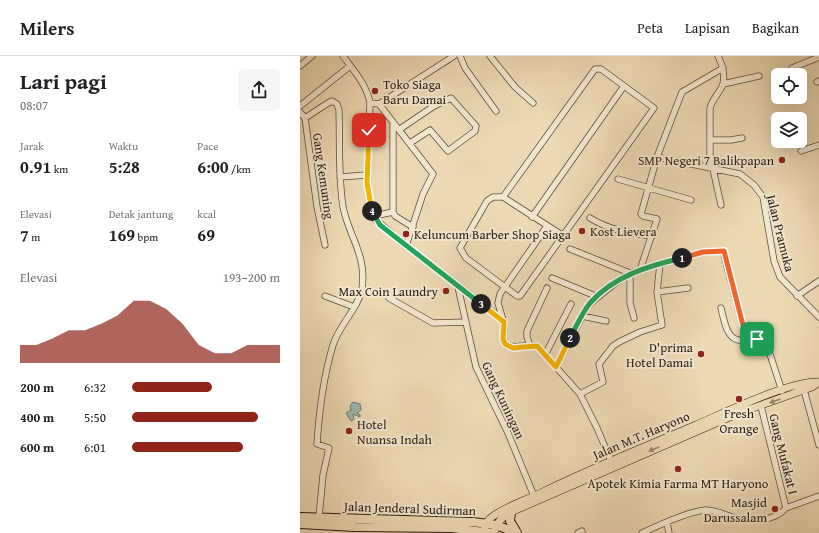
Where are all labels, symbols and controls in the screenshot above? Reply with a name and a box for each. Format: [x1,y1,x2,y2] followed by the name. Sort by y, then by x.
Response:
[20,14,74,42] text: Milers
[637,18,663,38] text: Peta
[685,18,730,38] text: Lapisan
[752,18,799,38] text: Bagikan
[20,65,107,97] text: Lari pagi
[771,68,807,148] map controls
[771,68,807,104] button: locate
[238,69,280,111] button: share
[383,75,447,109] place label: Toko Siaga Baru Damai
[370,86,380,96] marker: Toko Siaga Baru Damai
[20,96,48,115] text: 08:07
[771,112,807,148] button: layers
[352,113,386,147] pin
[358,119,380,141] icon: check
[308,132,339,221] street label: Gang Kemuning
[20,138,44,154] text: Jarak
[109,138,138,154] text: Waktu
[197,138,218,154] text: Pace
[638,151,775,170] place label: SMP Negeri 7 Balikpapan
[20,154,51,179] text: 0.91
[109,154,140,179] text: 5:28
[197,154,229,179] text: 6:00
[777,155,787,165] marker: SMP Negeri 7 Balikpapan
[51,161,68,177] text: km
[229,161,251,177] text: /km
[761,191,799,275] street label: Jalan Pramuka
[362,201,382,221] pin: 4
[369,203,375,219] text: 4
[20,206,52,222] text: Elevasi
[109,206,173,222] text: Detak jantung
[197,206,216,222] text: kcal
[20,222,29,247] text: 7
[109,222,135,247] text: 169
[197,222,215,247] text: 69
[590,222,658,241] place label: Kost Lievera
[414,225,572,244] place label: Keluncum Barber Shop Siaga
[577,226,587,236] marker: Kost Lievera
[29,229,40,245] text: m
[135,229,158,245] text: bpm
[401,229,411,239] marker: Keluncum Barber Shop Siaga
[672,248,692,268] pin: 1
[679,250,685,266] text: 1
[20,268,58,287] text: Elevasi
[223,268,280,287] text: 193–200 m
[339,282,439,301] place label: Max Coin Laundry
[441,286,451,296] marker: Max Coin Laundry
[471,294,491,314] pin: 3
[478,296,484,312] text: 3
[740,322,774,356] pin
[560,328,580,348] pin: 2
[746,328,768,350] icon: arrive
[567,330,573,346] text: 2
[626,338,694,372] place label: D'prima Hotel Damai
[696,349,706,359] marker: D'prima Hotel Damai
[477,358,530,443] street label: Gang Kuningan
[20,378,54,397] text: 200 m
[84,378,106,397] text: 6:32
[734,394,744,404] marker: Fresh Orange
[769,398,781,404] one-way arrow
[719,404,759,438] place label: Fresh Orange
[588,406,693,465] street label: Jalan M.T. Haryono
[20,408,54,427] text: 400 m
[84,408,106,427] text: 5:50
[764,412,803,497] street label: Gang Mufakat I
[357,415,433,449] place label: Hotel Nuansa Indah
[344,426,354,436] marker: Hotel Nuansa Indah
[20,438,54,457] text: 600 m
[84,438,106,457] text: 6:01
[649,446,660,452] one-way arrow
[673,464,683,474] marker: Apotek Kimia Farma MT Haryono
[588,474,769,493] place label: Apotek Kimia Farma MT Haryono
[704,493,767,527] place label: Masjid Darussalam
[342,497,477,520] street label: Jalan Jenderal Sudirman
[770,504,780,514] marker: Masjid Darussalam

